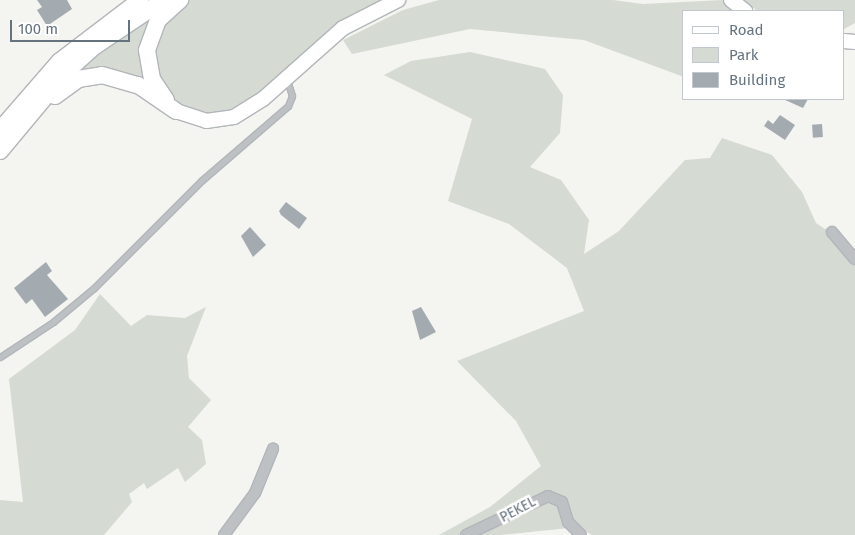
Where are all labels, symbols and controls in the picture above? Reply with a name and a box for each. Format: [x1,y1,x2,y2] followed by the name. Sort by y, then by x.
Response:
[12,10,132,42] scale bar
[682,10,845,100] legend
[18,20,58,38] text: 100 m
[729,21,764,39] text: Road
[729,46,759,64] text: Park
[729,71,785,89] text: Building
[497,494,539,526] street label: PEKEL

